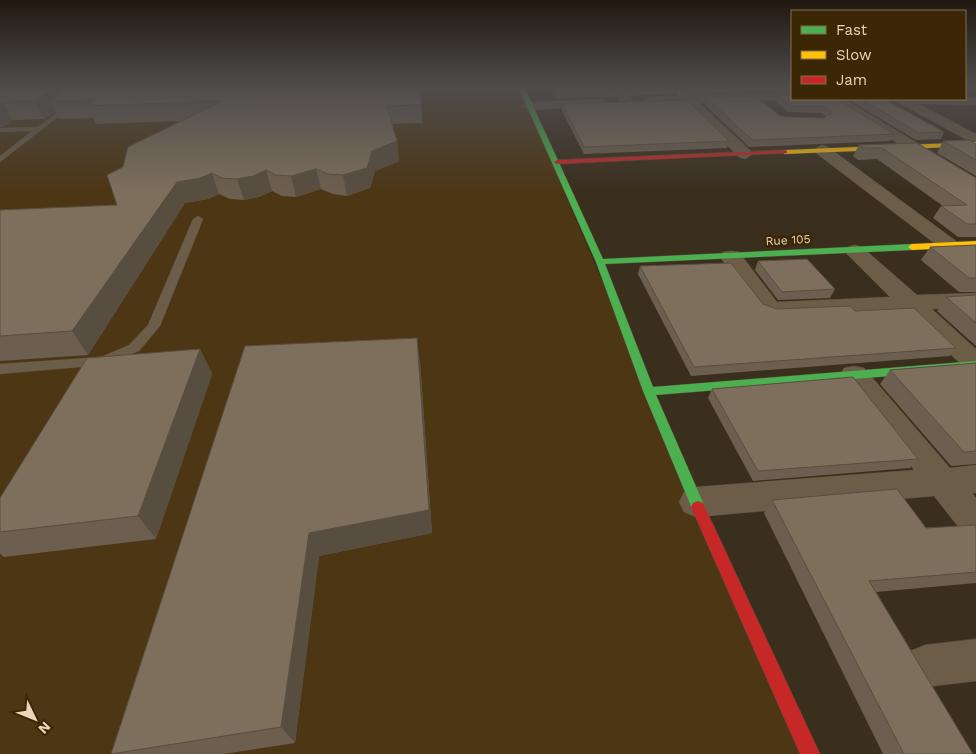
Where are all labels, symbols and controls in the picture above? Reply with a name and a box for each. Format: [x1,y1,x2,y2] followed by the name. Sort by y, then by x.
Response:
[791,10,966,100] legend
[836,21,868,39] text: Fast
[836,46,872,64] text: Slow
[836,71,867,89] text: Jam
[765,232,811,248] street label: Rue 105
[10,694,60,744] north arrow
[35,719,54,737] text: N

